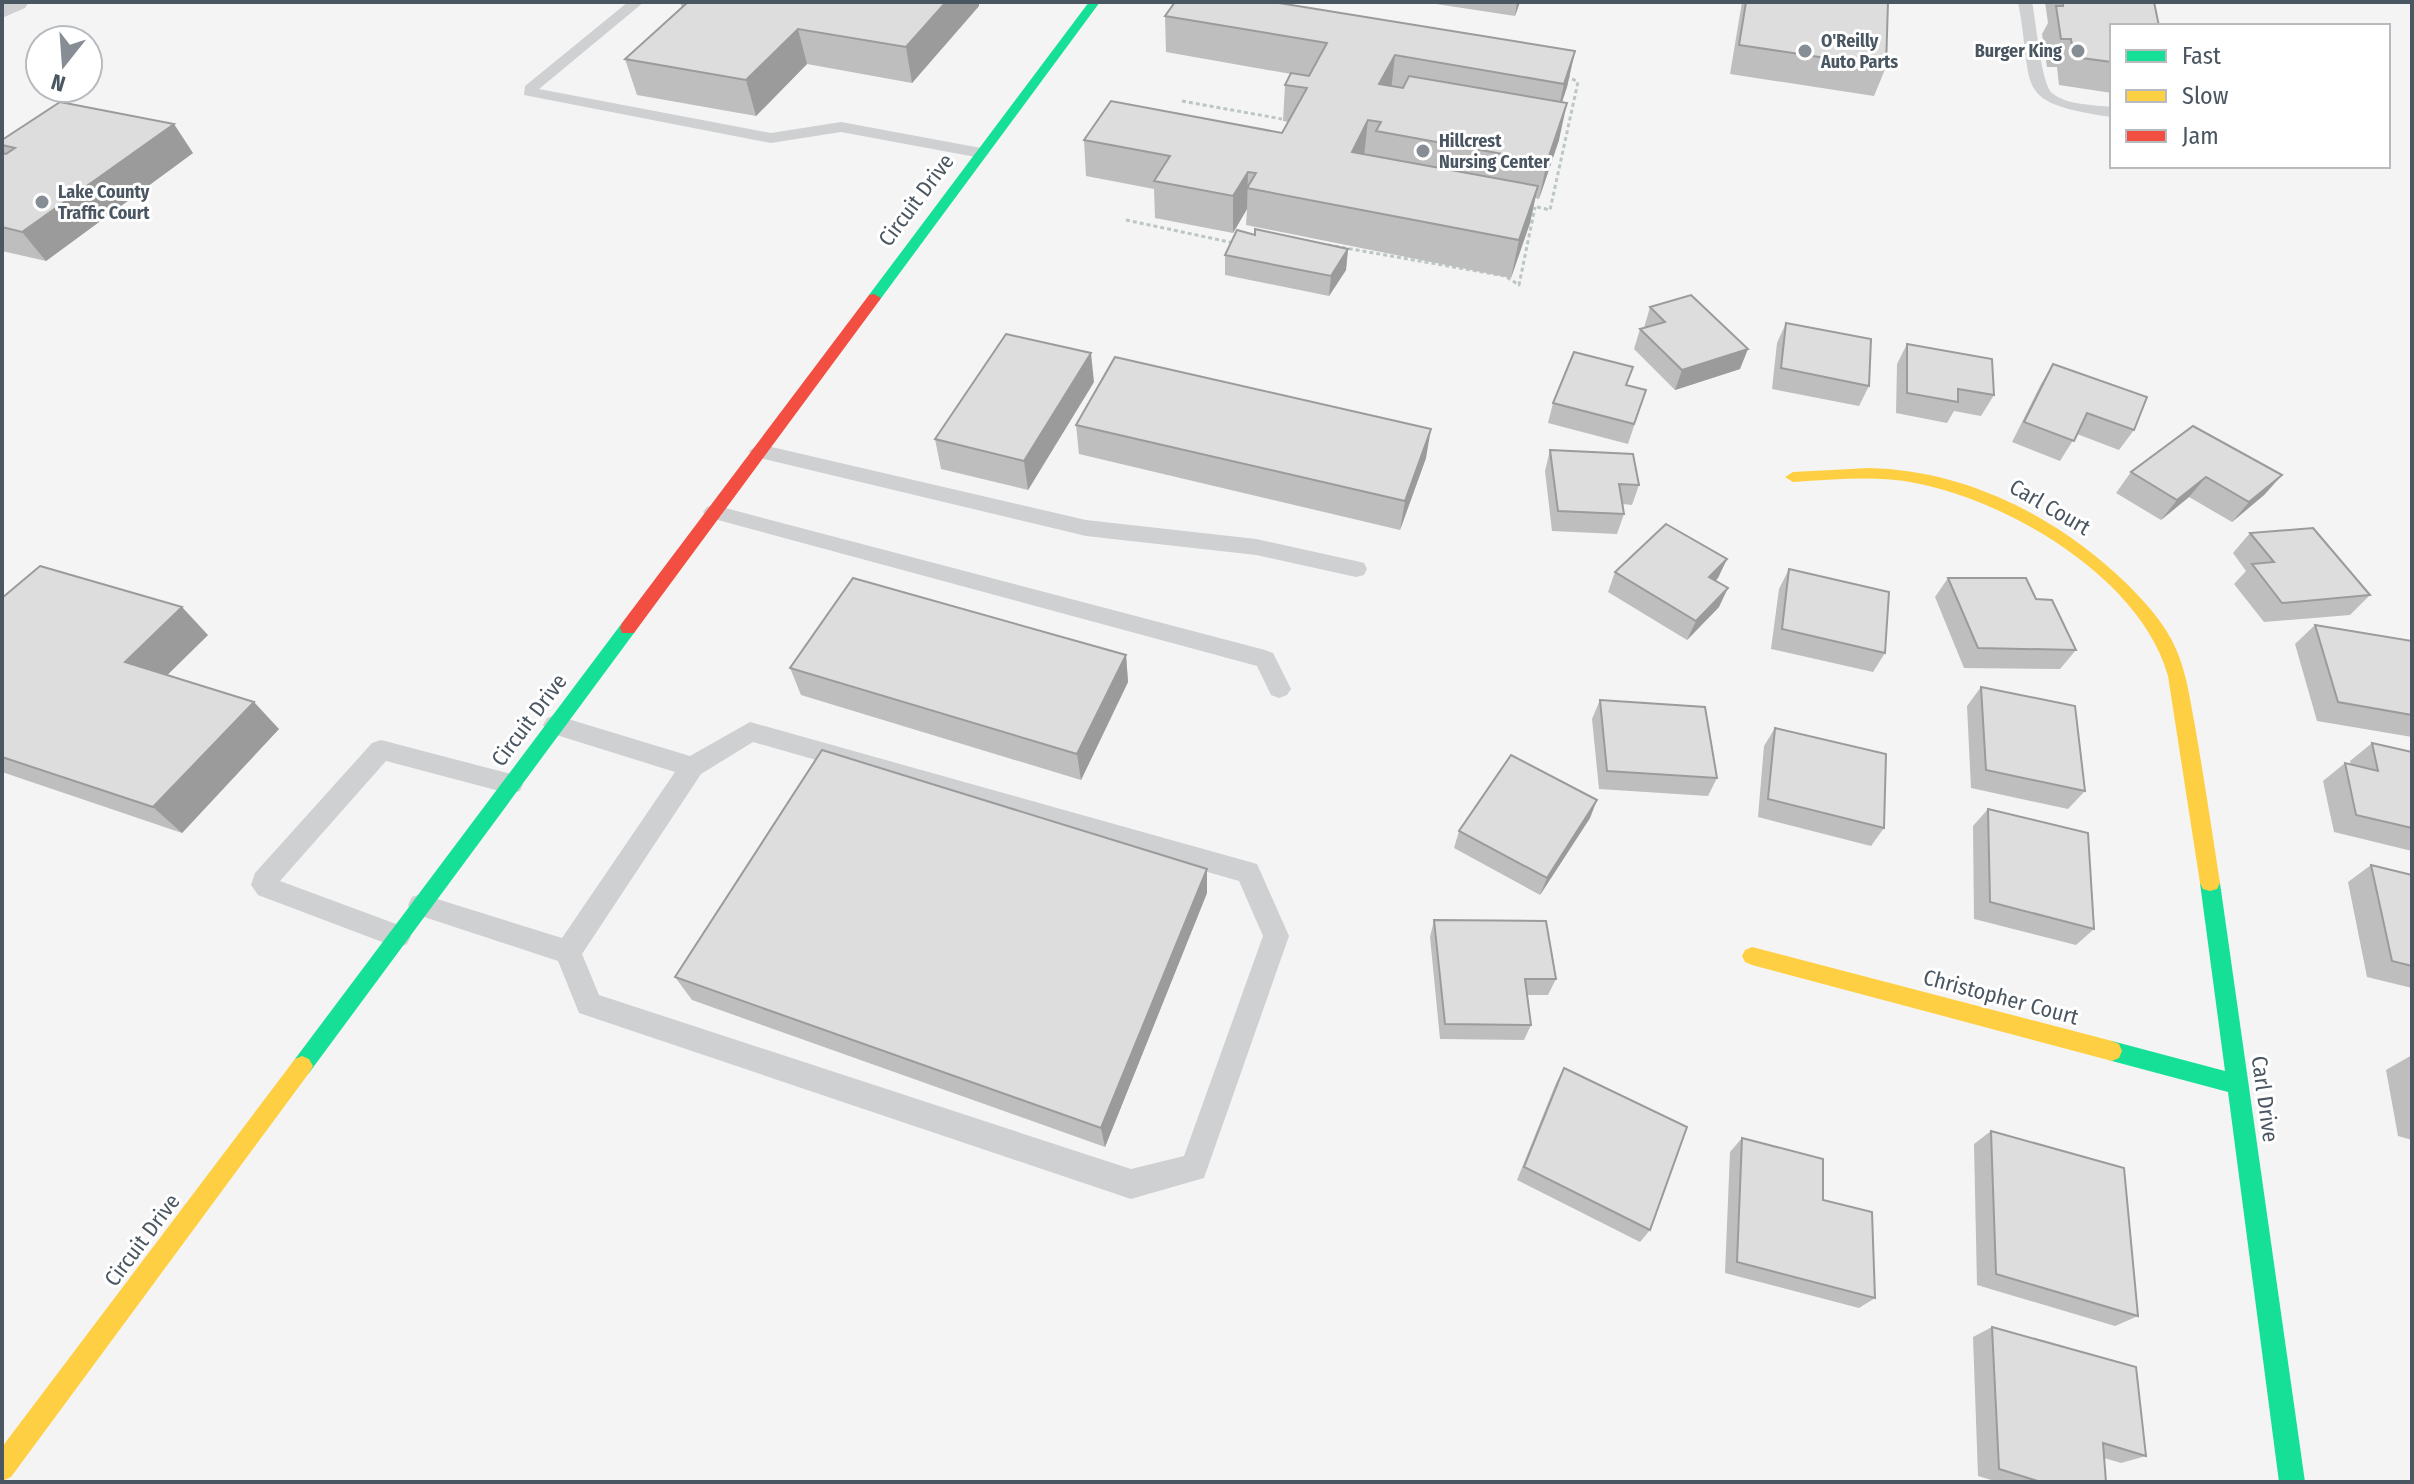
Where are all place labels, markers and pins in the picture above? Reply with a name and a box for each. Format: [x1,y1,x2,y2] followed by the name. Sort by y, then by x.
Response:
[1820,30,1898,73] place label: O'Reilly Auto Parts
[1975,40,2062,62] place label: Burger King
[1796,42,1814,60] marker: O'Reilly Auto Parts
[2069,42,2087,60] marker: Burger King
[1439,130,1550,173] place label: Hillcrest Nursing Center
[1414,142,1432,160] marker: Hillcrest Nursing Center
[58,181,150,224] place label: Lake County Traffic Court
[33,193,51,211] marker: Lake County Traffic Court

